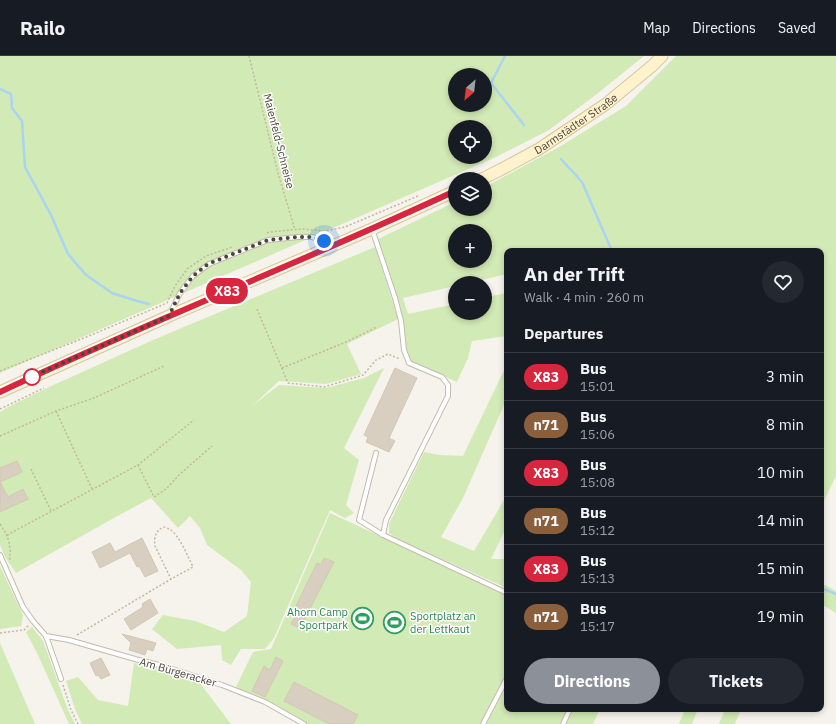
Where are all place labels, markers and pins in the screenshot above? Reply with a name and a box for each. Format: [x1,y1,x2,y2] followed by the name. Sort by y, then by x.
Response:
[23,368,41,386] unlabelled marker
[287,605,348,632] place label: Ahorn Camp Sportpark
[350,605,376,631] sports icon: Ahorn Camp Sportpark
[382,609,408,635] sports icon: Sportplatz an der Lettkaut
[410,609,476,636] place label: Sportplatz an der Lettkaut

